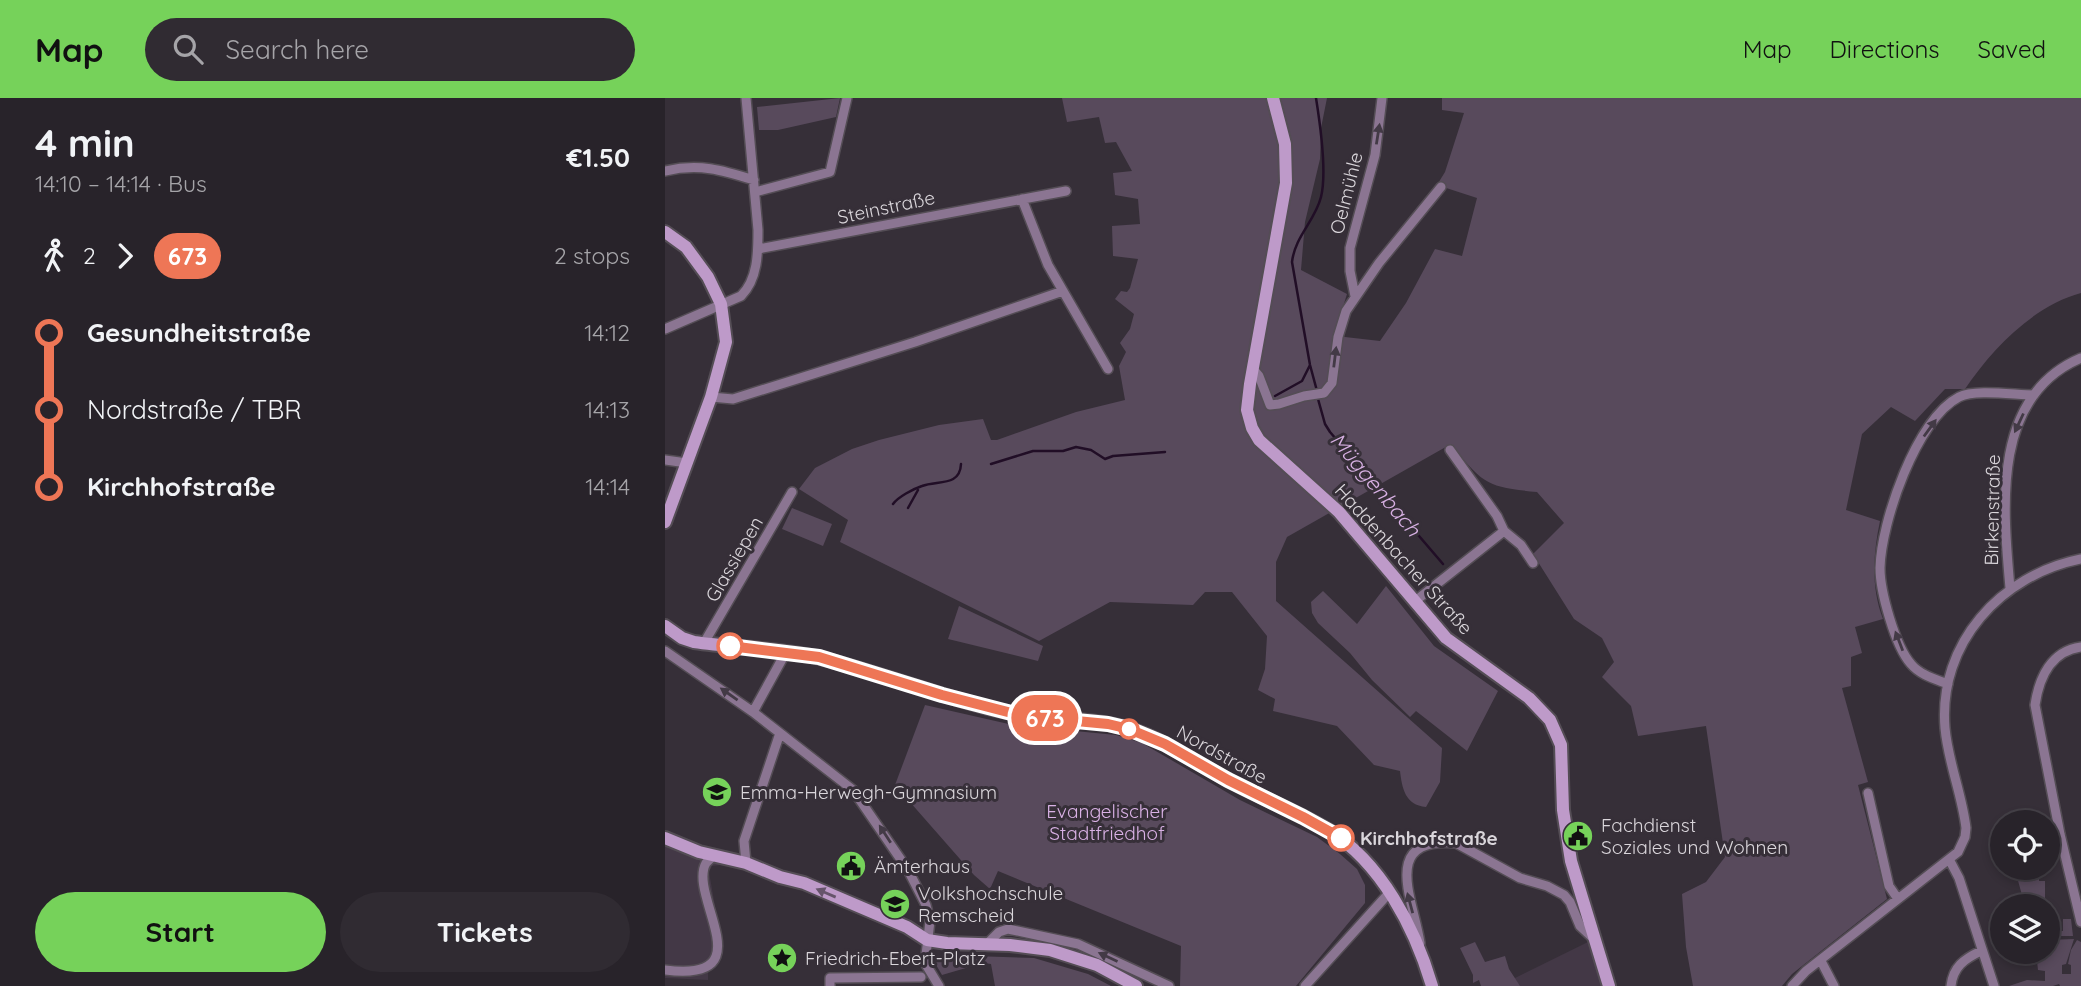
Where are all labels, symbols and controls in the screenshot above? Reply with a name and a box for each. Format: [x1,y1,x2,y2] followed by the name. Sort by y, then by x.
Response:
[145,18,635,81] search box
[35,29,103,70] text: Map
[169,30,207,68] icon: search
[225,33,369,66] text: Search here
[1743,34,1792,64] text: Map
[1830,34,1940,64] text: Directions
[1978,34,2046,64] text: Saved
[35,119,135,167] text: 4 min
[1373,123,1384,145] one-way arrow
[566,141,630,174] text: €1.50
[1324,150,1368,236] street label: Oelmühle
[35,169,207,198] text: 14:10 – 14:14 · Bus
[835,185,937,229] street label: Steinstraße
[35,237,73,275] icon: walk
[106,237,144,275] icon: forward
[83,241,96,270] text: 2
[168,241,207,271] text: 673
[554,241,630,270] text: 2 stops
[87,316,311,349] text: Gesundheitstraße
[584,318,630,347] text: 14:12
[1330,346,1341,368] one-way arrow
[87,393,302,426] text: Nordstraße / TBR
[585,395,630,424] text: 14:13
[2013,413,2025,433] one-way arrow
[1923,418,1937,437] one-way arrow
[1325,427,1428,542] water label: Müggenbach
[1979,454,2005,566] street label: Birkenstraße
[87,470,276,503] text: Kirchhofstraße
[585,472,630,501] text: 14:14
[1330,479,1478,639] street label: Haddenbacher Straße
[700,512,768,606] street label: Glassiepen
[1894,631,1905,652] one-way arrow
[717,633,743,659] unlabelled marker
[720,687,738,701] one-way arrow
[1005,695,1085,741] line badge: 673
[1025,703,1065,733] text: 673
[1119,719,1139,739] unlabelled marker
[1172,719,1272,789] street label: Nordstraße
[700,775,734,809] school or university icon: Emma-Herwegh-Gymnasium
[740,780,997,804] place label: Emma-Herwegh-Gymnasium
[1046,799,1168,845] park label: Evangelischer Stadtfriedhof
[1990,810,2060,964] map controls
[1990,810,2060,880] button: locate
[1601,813,1788,859] place label: Fachdienst Soziales und Wohnen
[1561,819,1595,853] public building icon: Fachdienst Soziales und Wohnen
[879,825,892,844] one-way arrow
[1328,825,1354,851] marker: Kirchhofstraße
[1360,826,1498,850] place label: Kirchhofstraße
[834,849,868,883] public building icon: Ämterhaus
[874,854,970,878] place label: Ämterhaus
[918,881,1063,927] place label: Volkshochschule Remscheid
[816,887,837,898] one-way arrow
[878,887,912,921] school or university icon: Volkshochschule Remscheid
[35,892,326,972] button: Start
[340,892,630,972] button: Tickets
[1405,892,1415,913] one-way arrow
[1990,894,2060,964] button: layers
[765,941,799,975] place icon: Friedrich-Ebert-Platz
[805,946,986,970] place label: Friedrich-Ebert-Platz
[1098,951,1118,962] one-way arrow

